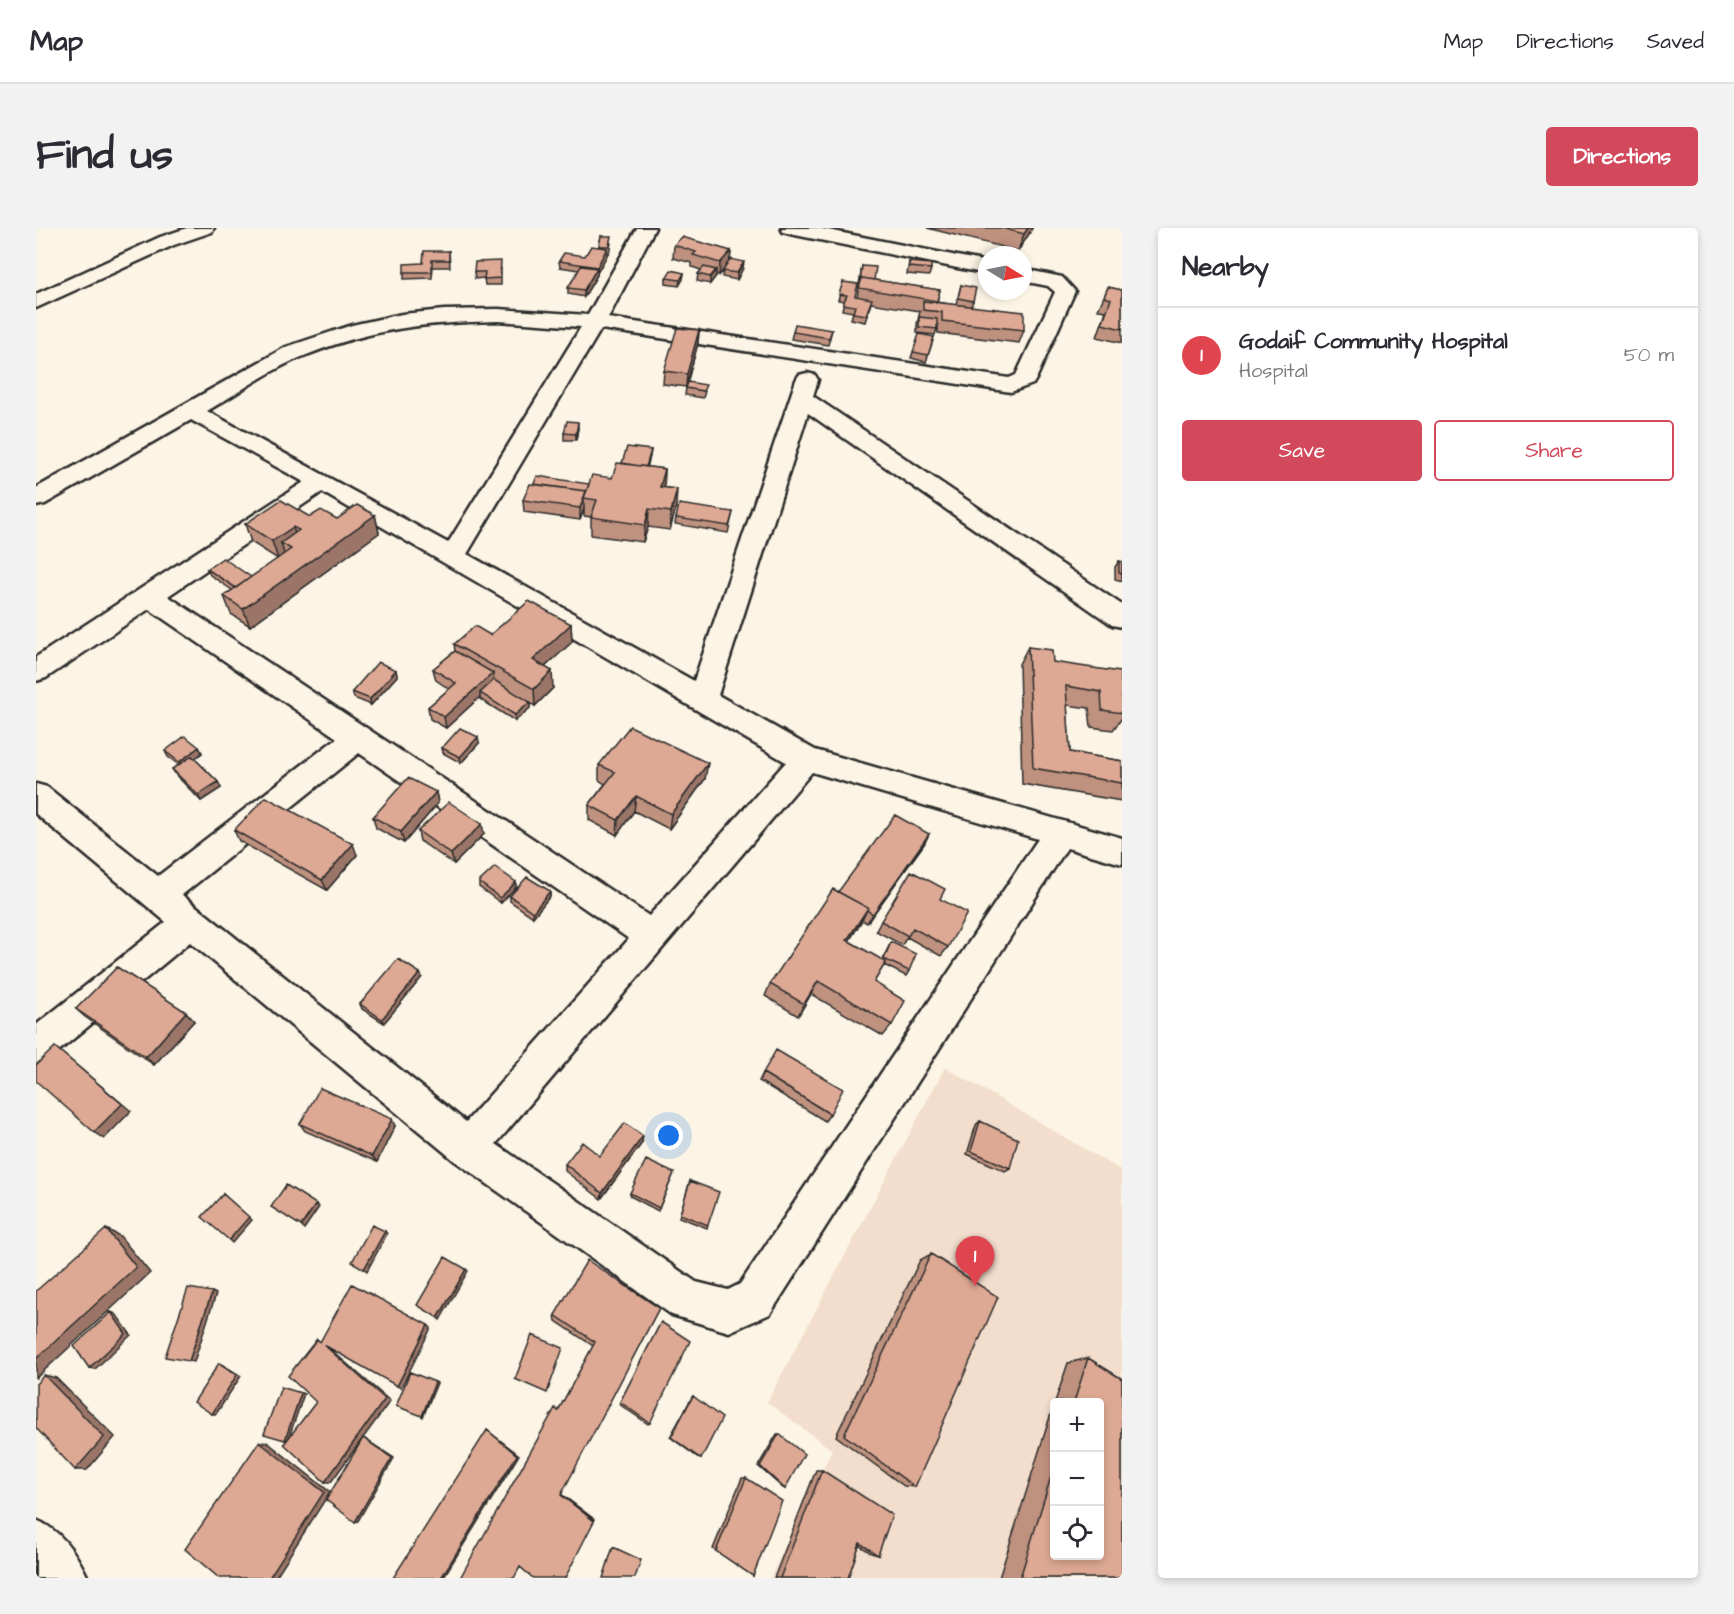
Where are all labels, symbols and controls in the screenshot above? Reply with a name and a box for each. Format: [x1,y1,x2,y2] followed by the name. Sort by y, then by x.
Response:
[30,22,83,61] text: Map
[1443,27,1483,56] text: Map
[1516,27,1614,56] text: Directions
[1647,27,1704,56] text: Saved
[36,127,173,185] text: Find us
[1546,127,1698,186] button: Directions
[978,246,1032,300] north arrow
[1182,249,1269,285] text: Nearby
[1239,326,1508,357] text: Godaif Community Hospital
[1200,341,1203,369] text: 1
[1624,341,1674,369] text: 50 m
[1239,357,1308,385] text: Hospital
[1182,420,1422,481] button: Save
[1434,420,1674,481] button: Share
[654,1121,683,1150] your location
[956,1236,994,1286] pin: 1
[1050,1398,1104,1560] map controls
[1050,1398,1104,1452] button: +
[1050,1452,1104,1506] button: −
[1050,1506,1104,1560] button: locate

